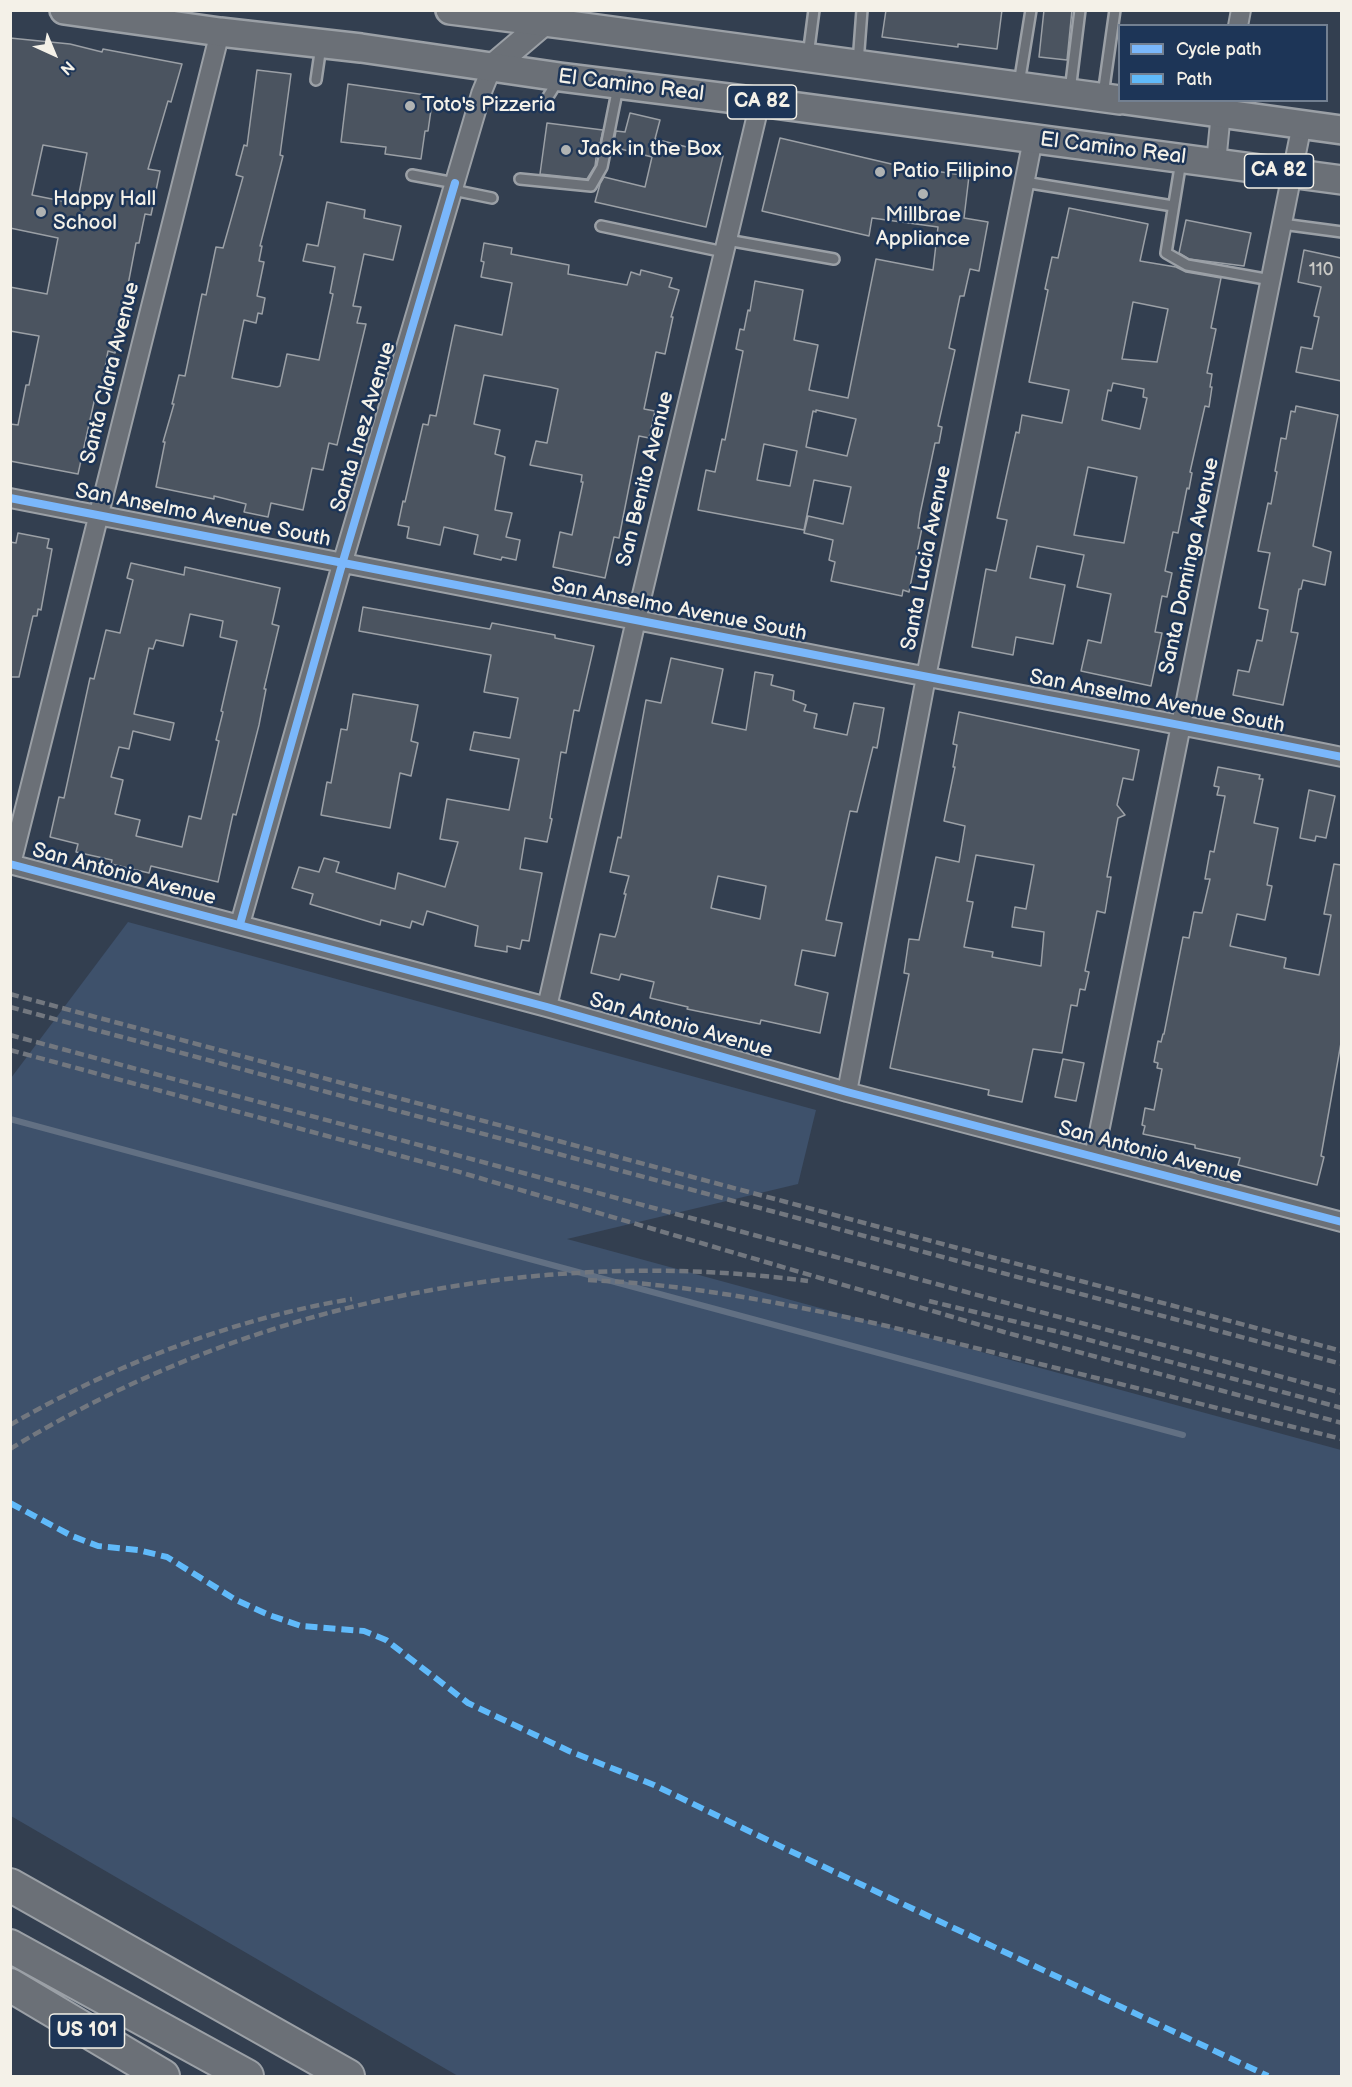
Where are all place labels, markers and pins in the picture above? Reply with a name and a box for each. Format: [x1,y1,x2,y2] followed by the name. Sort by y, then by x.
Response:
[422,93,556,119] place label: Toto's Pizzeria
[403,99,417,113] marker: Toto's Pizzeria
[578,137,722,163] place label: Jack in the Box
[559,143,573,157] marker: Jack in the Box
[892,159,1013,185] place label: Patio Filipino
[873,165,887,179] marker: Patio Filipino
[53,187,156,237] place label: Happy Hall School
[916,187,930,201] marker: Millbrae Appliance
[876,203,970,253] place label: Millbrae Appliance
[34,205,48,219] marker: Happy Hall School

